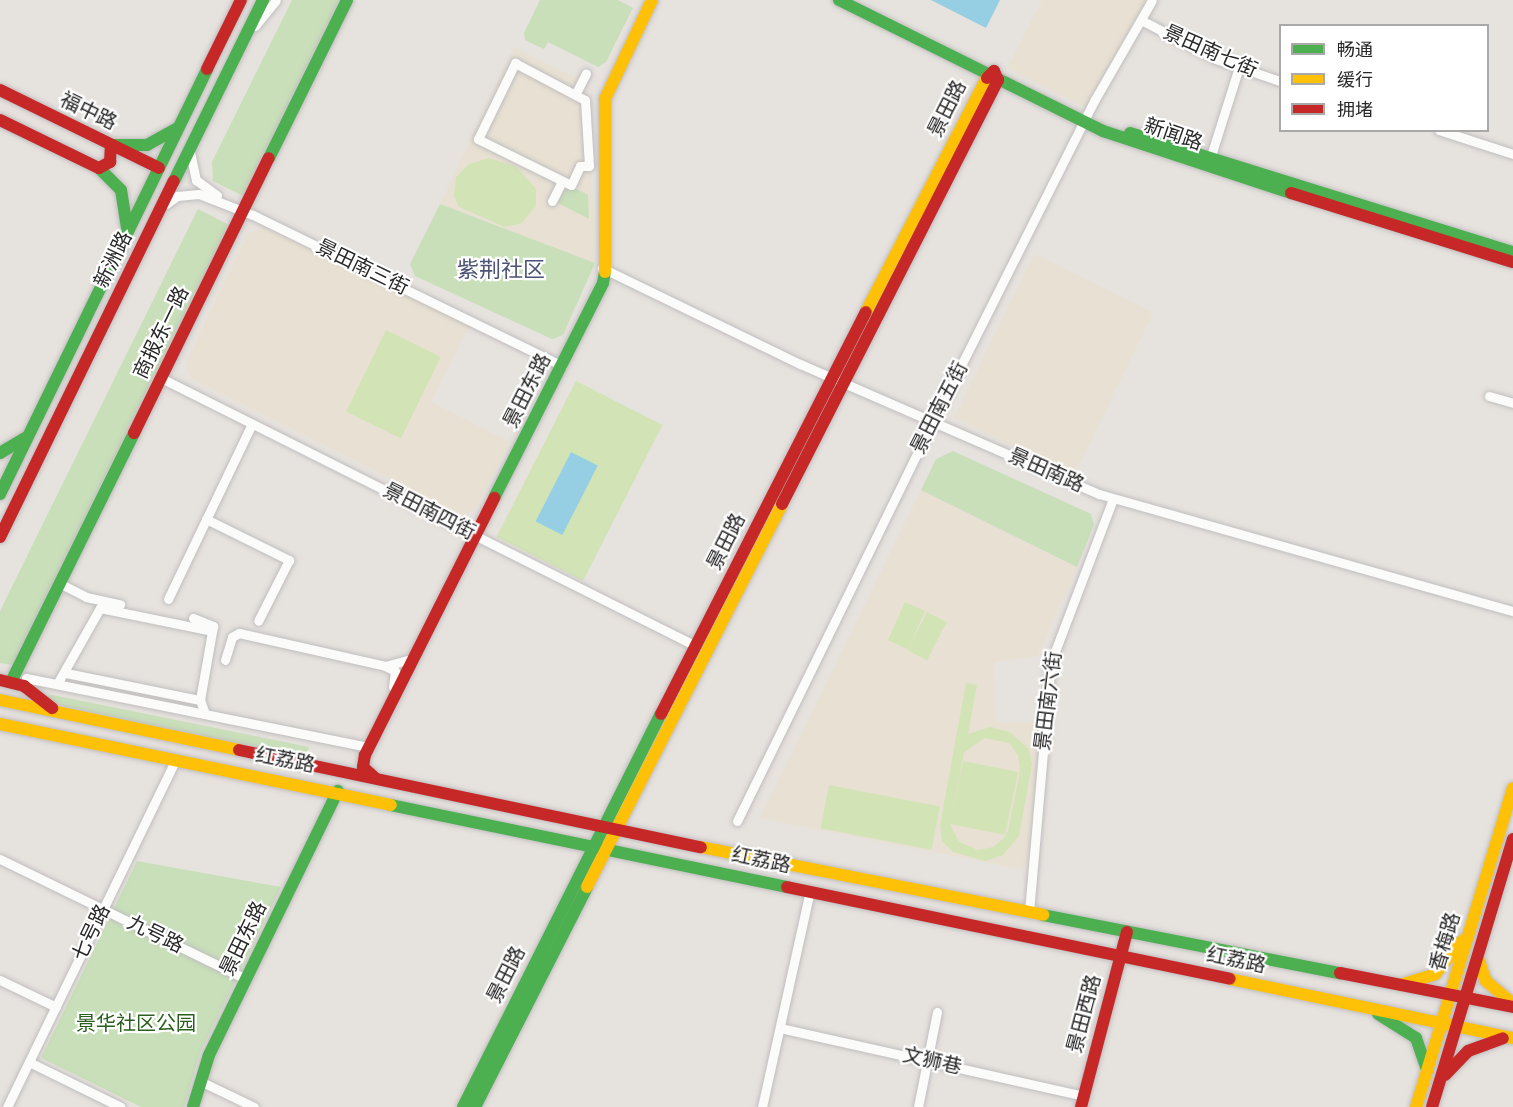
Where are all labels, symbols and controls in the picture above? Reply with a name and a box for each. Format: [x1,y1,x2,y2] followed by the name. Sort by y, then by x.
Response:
[1159,21,1261,83] street label: 景田南七街
[1279,24,1489,132] legend
[1337,38,1373,63] text: 畅通
[1337,68,1373,93] text: 缓行
[924,77,972,141] street label: 景田路
[56,88,120,136] street label: 福中路
[1337,98,1373,123] text: 拥堵
[1141,114,1205,156] street label: 新闻路
[90,228,138,292] street label: 新洲路
[312,235,412,301] street label: 景田南三街
[457,258,545,284] district label: 紫荆社区
[129,283,195,383] street label: 商报东一路
[499,350,557,432] street label: 景田东路
[907,358,973,458] street label: 景田南五街
[1005,444,1087,498] street label: 景田南路
[379,479,479,545] street label: 景田南四街
[703,510,751,574] street label: 景田路
[1031,650,1067,752] street label: 景田南六街
[253,743,317,779] street label: 红荔路
[729,843,793,879] street label: 红荔路
[216,898,272,980] street label: 景田东路
[68,901,116,965] street label: 七号路
[1426,910,1466,974] street label: 香梅路
[123,911,187,959] street label: 九号路
[483,943,531,1007] street label: 景田路
[1204,943,1268,979] street label: 红荔路
[1063,972,1107,1056] street label: 景田西路
[76,1012,196,1036] park label: 景华社区公园
[900,1044,964,1080] street label: 文狮巷

